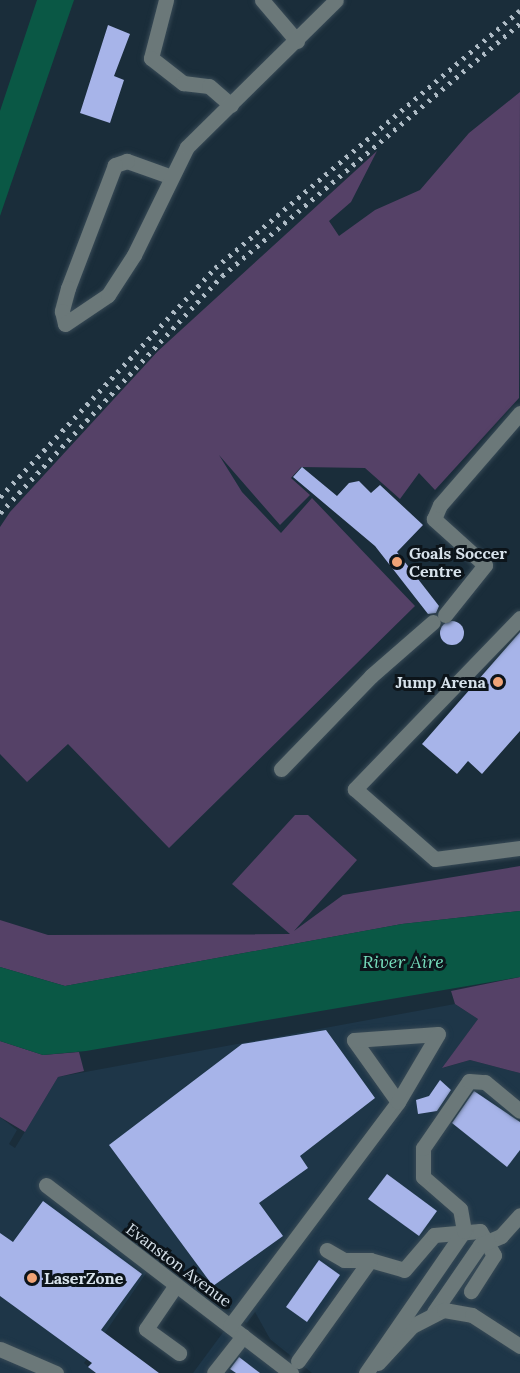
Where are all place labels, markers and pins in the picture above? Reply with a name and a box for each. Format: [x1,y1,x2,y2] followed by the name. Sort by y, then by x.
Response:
[409,543,507,581] place label: Goals Soccer Centre
[390,555,404,569] marker: Goals Soccer Centre
[395,672,486,692] place label: Jump Arena
[491,675,505,689] marker: Jump Arena
[44,1268,123,1288] place label: LaserZone
[25,1271,39,1285] marker: LaserZone

